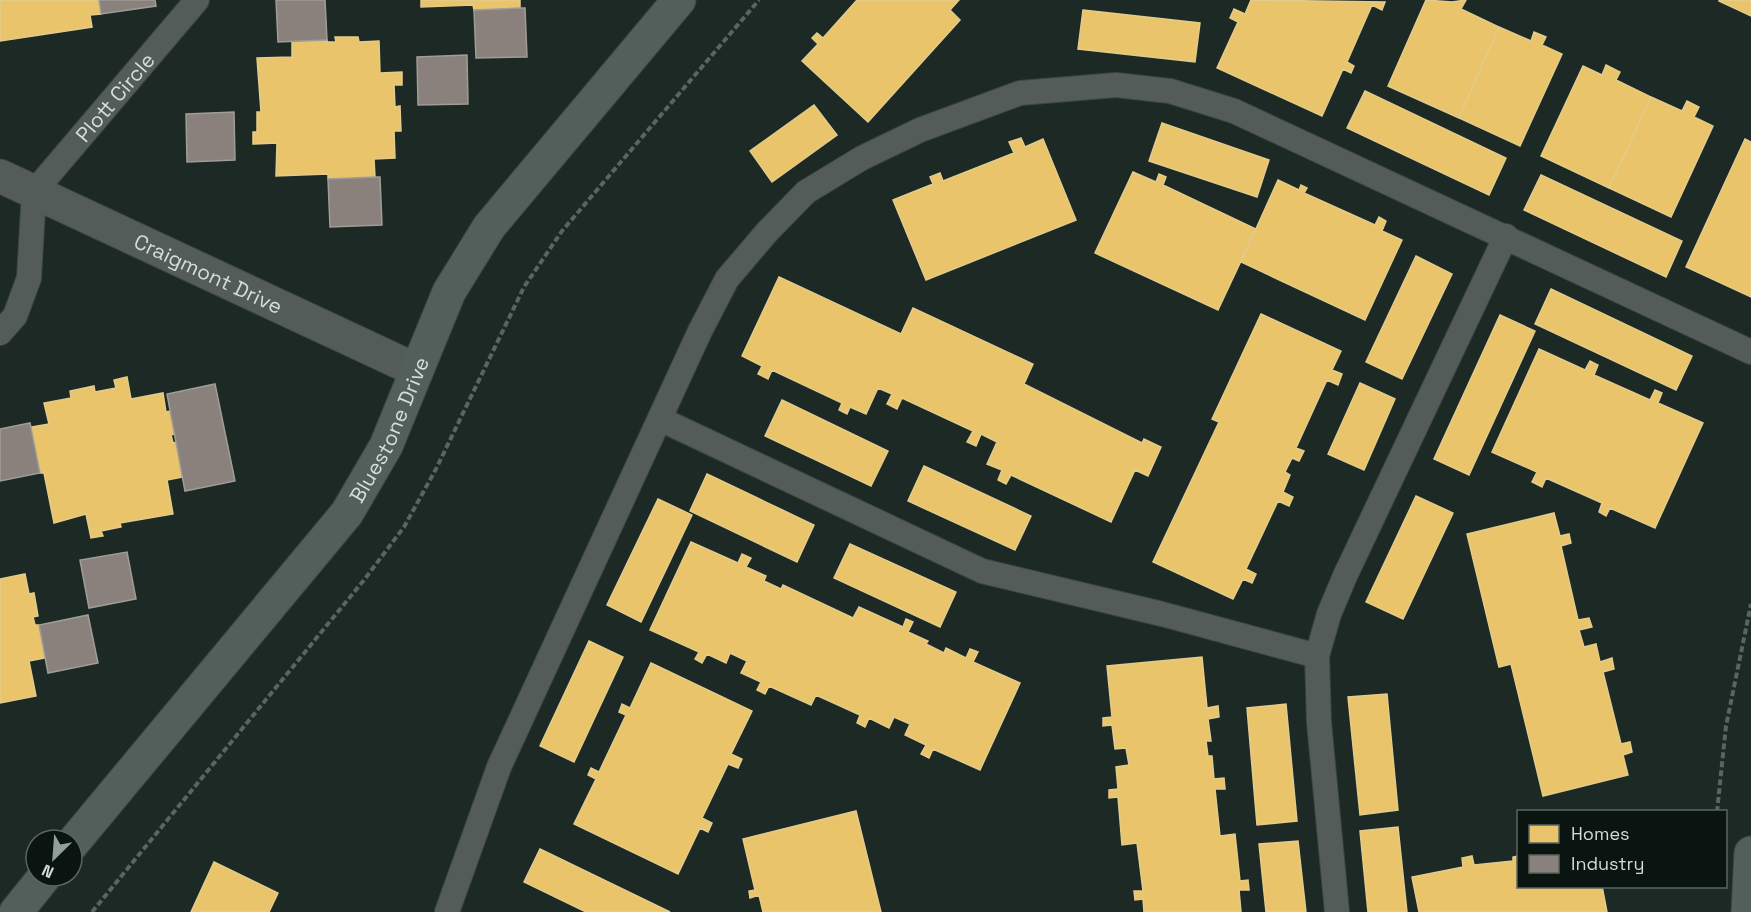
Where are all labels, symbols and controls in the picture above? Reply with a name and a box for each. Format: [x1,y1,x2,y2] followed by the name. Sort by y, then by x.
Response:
[69,47,160,147] street label: Plott Circle
[130,227,287,319] street label: Craigmont Drive
[343,353,435,507] street label: Bluestone Drive
[1517,810,1727,888] legend
[1571,822,1630,845] text: Homes
[24,828,84,888] north arrow
[1571,852,1644,875] text: Industry
[39,859,57,883] text: N

